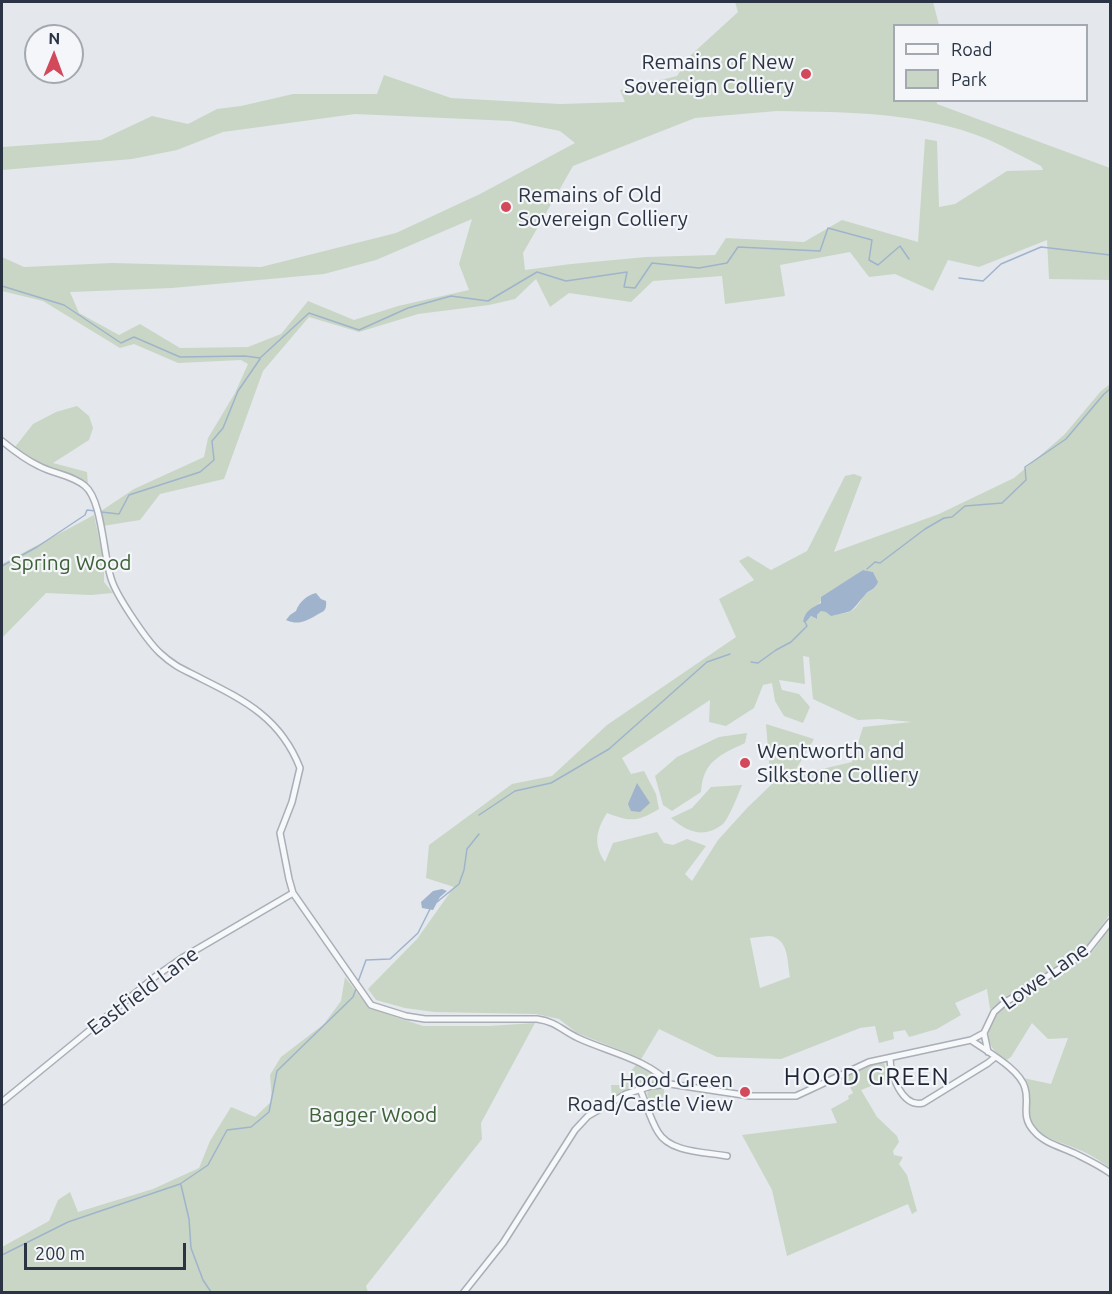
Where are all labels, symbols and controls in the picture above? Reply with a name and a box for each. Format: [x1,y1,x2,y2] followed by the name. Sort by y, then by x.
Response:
[24,24,84,84] north arrow
[893,24,1088,102] legend
[48,29,60,47] text: N
[951,39,993,59] text: Road
[624,49,794,99] place label: Remains of New Sovereign Colliery
[799,67,813,81] marker: Remains of New Sovereign Colliery
[951,69,987,89] text: Park
[518,182,688,232] place label: Remains of Old Sovereign Colliery
[499,200,513,214] marker: Remains of Old Sovereign Colliery
[10,550,132,576] park label: Spring Wood
[757,738,919,788] place label: Wentworth and Silkstone Colliery
[738,756,752,770] marker: Wentworth and Silkstone Colliery
[997,937,1093,1015] street label: Lowe Lane
[83,941,203,1041] street label: Eastfield Lane
[784,1063,950,1091] district label: HOOD GREEN
[567,1067,733,1117] place label: Hood Green Road/Castle View
[738,1085,752,1099] marker: Hood Green Road/Castle View
[309,1102,437,1128] park label: Bagger Wood
[27,1231,189,1269] scale bar
[35,1243,85,1263] text: 200 m

